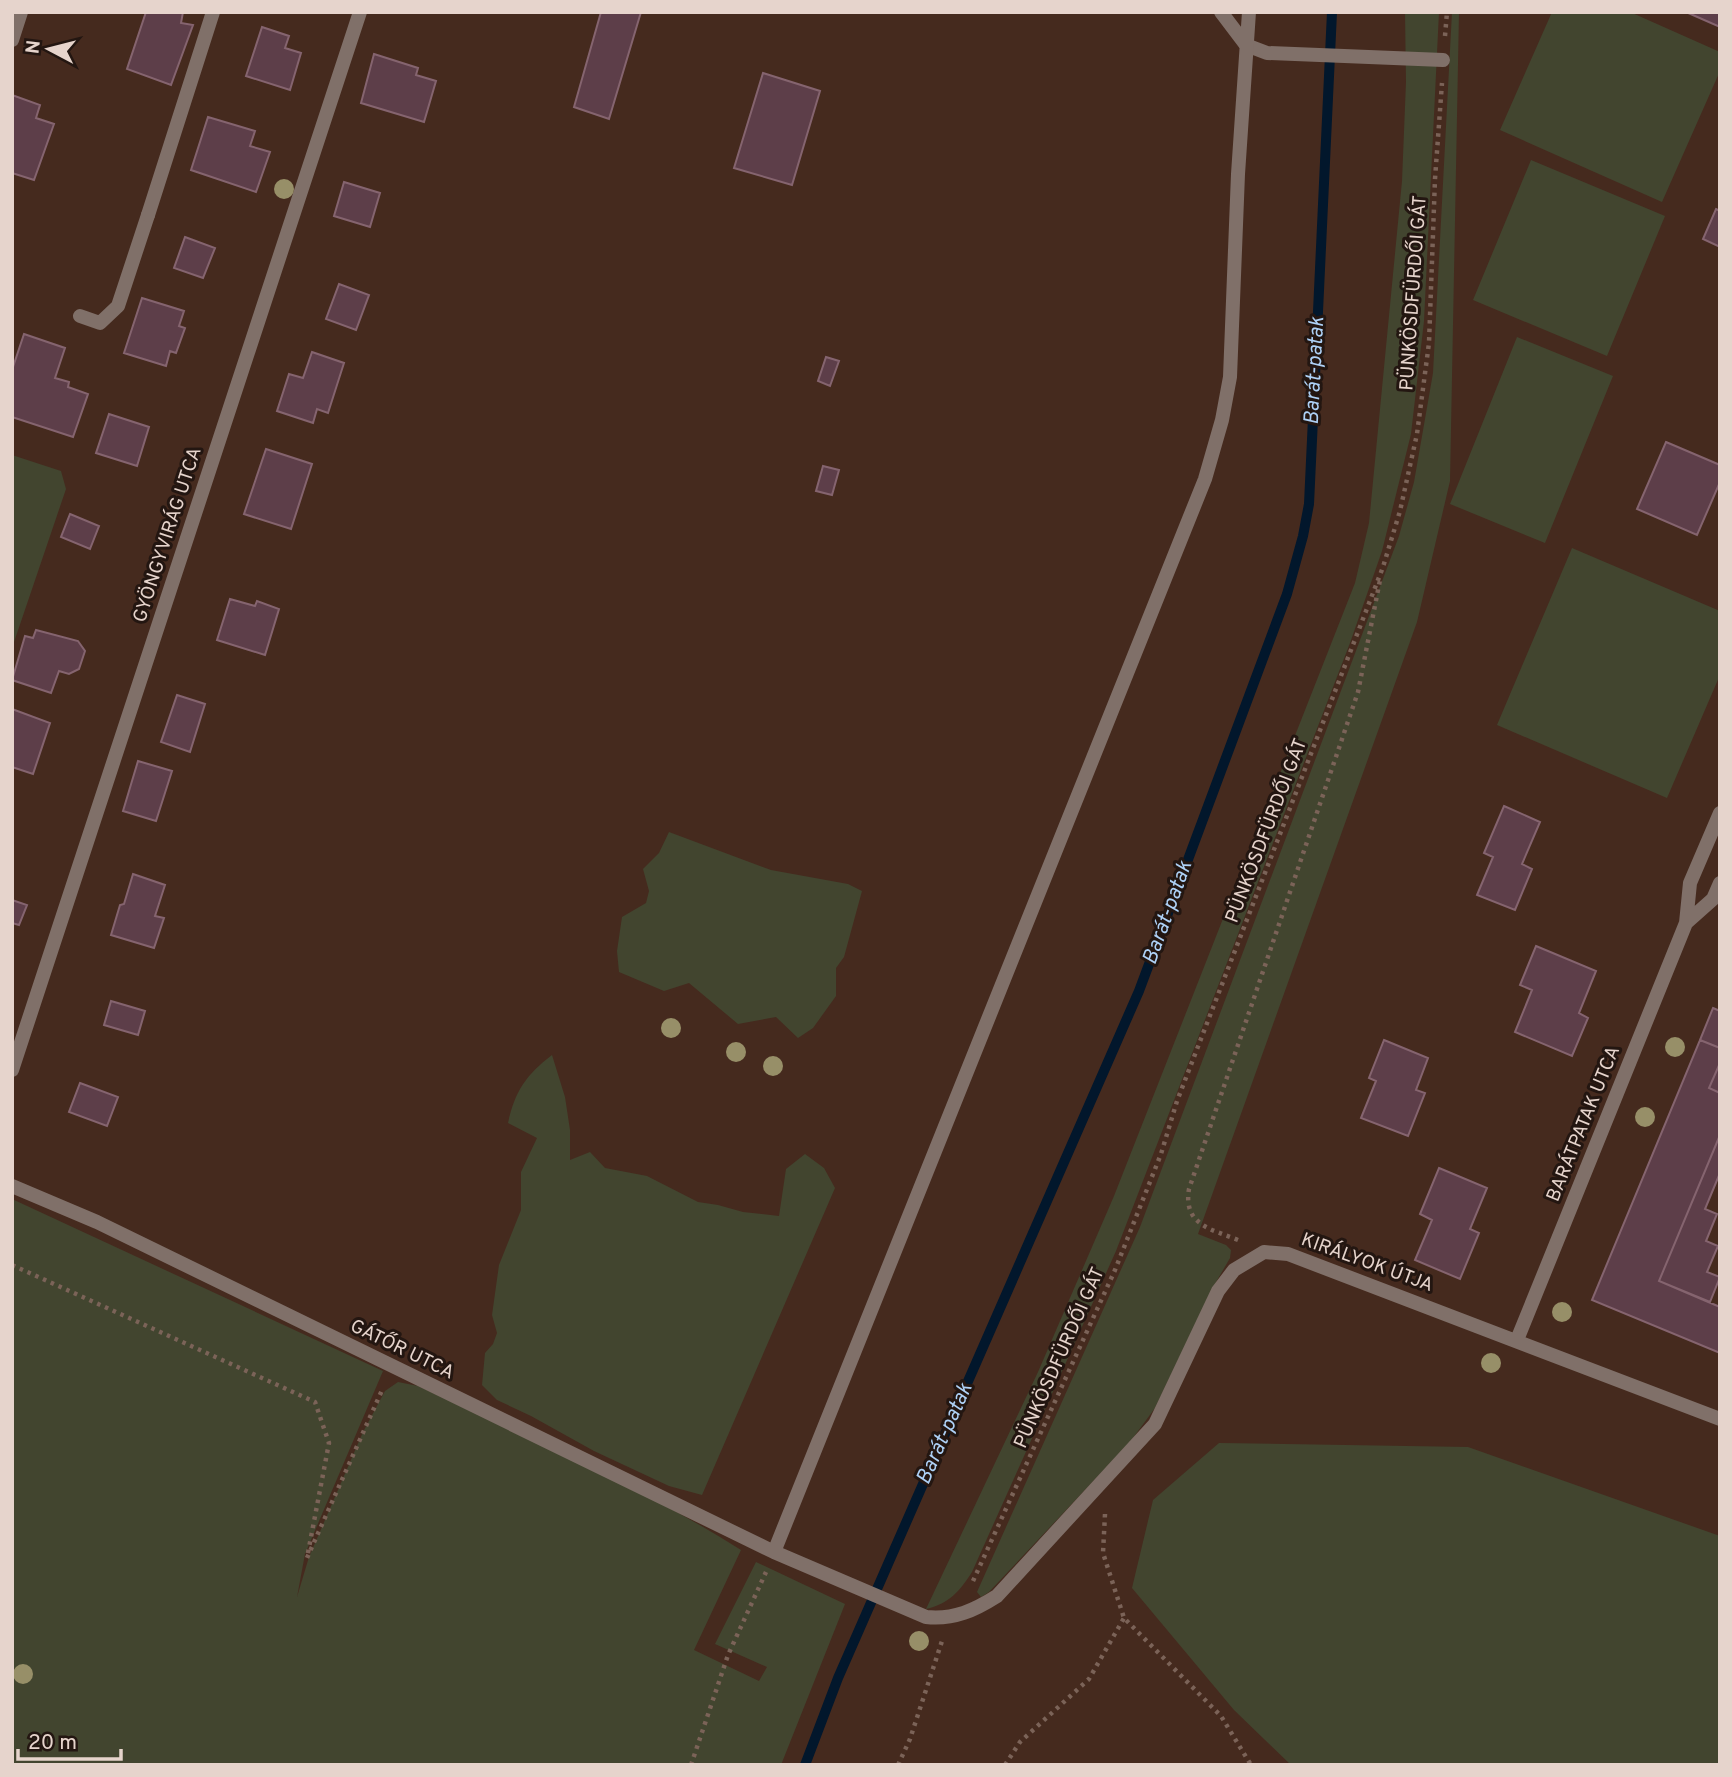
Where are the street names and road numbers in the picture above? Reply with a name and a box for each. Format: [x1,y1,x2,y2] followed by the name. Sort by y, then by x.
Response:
[1394,194,1433,391] street label: PÜNKÖSDFÜRDŐI GÁT
[127,444,208,626] street label: GYÖNGYVIRÁG UTCA
[1220,735,1313,927] street label: PÜNKÖSDFÜRDŐI GÁT
[1541,1042,1626,1205] street label: BARÁTPATAK UTCA
[1298,1227,1437,1298] street label: KIRÁLYOK ÚTJA
[1008,1263,1111,1452] street label: PÜNKÖSDFÜRDŐI GÁT
[346,1314,458,1386] street label: GÁTŐR UTCA

